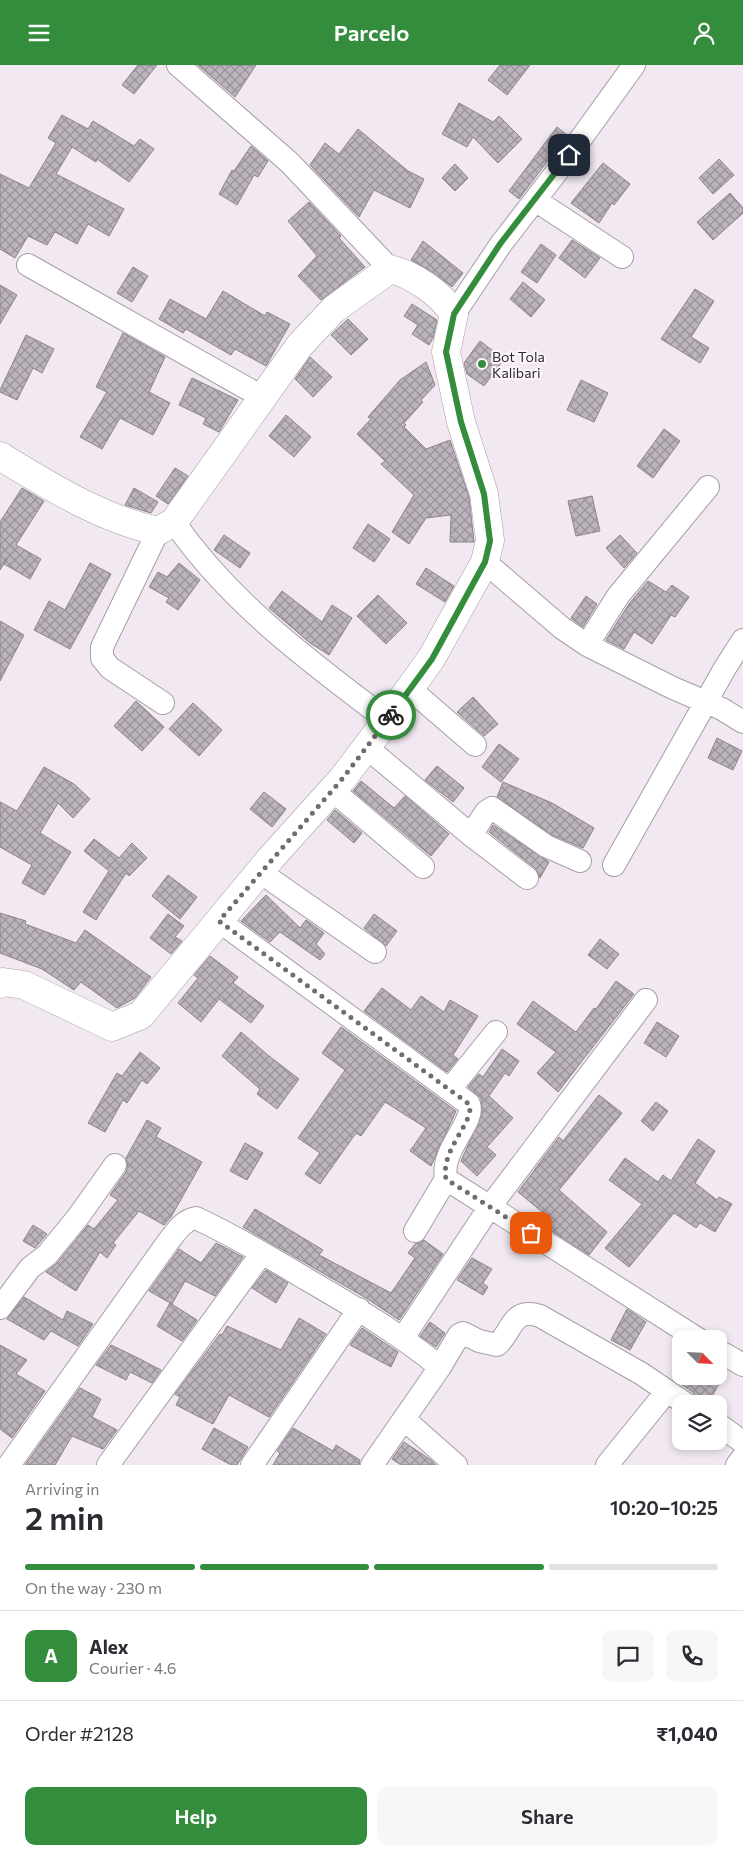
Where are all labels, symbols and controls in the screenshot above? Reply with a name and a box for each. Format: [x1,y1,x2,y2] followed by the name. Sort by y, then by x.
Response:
[25,19,53,47] icon: menu
[334,19,409,46] text: Parcelo
[690,19,718,47] icon: person
[548,134,590,176] pin
[555,141,583,169] icon: home
[492,348,545,381] place label: Bot Tola Kalibari
[476,358,488,370] marker: Bot Tola Kalibari
[366,690,416,740] courier
[377,701,405,729] icon: bike
[510,1212,552,1254] pin
[517,1219,545,1247] icon: bag
[672,1330,728,1385] north arrow
[672,1330,727,1450] map controls
[672,1395,727,1450] button: layers
[25,1479,99,1498] text: Arriving in
[610,1496,718,1519] text: 10:20–10:25
[25,1497,104,1537] text: 2 min
[25,1578,162,1597] text: On the way · 230 m
[602,1630,654,1682] button: chat
[666,1630,718,1682] button: phone
[89,1635,129,1658] text: Alex
[44,1644,58,1667] text: A
[89,1658,176,1677] text: Courier · 4.6
[25,1722,134,1745] text: Order #2128
[656,1722,718,1745] text: ₹1,040
[25,1787,367,1845] button: Help
[377,1787,718,1845] button: Share

